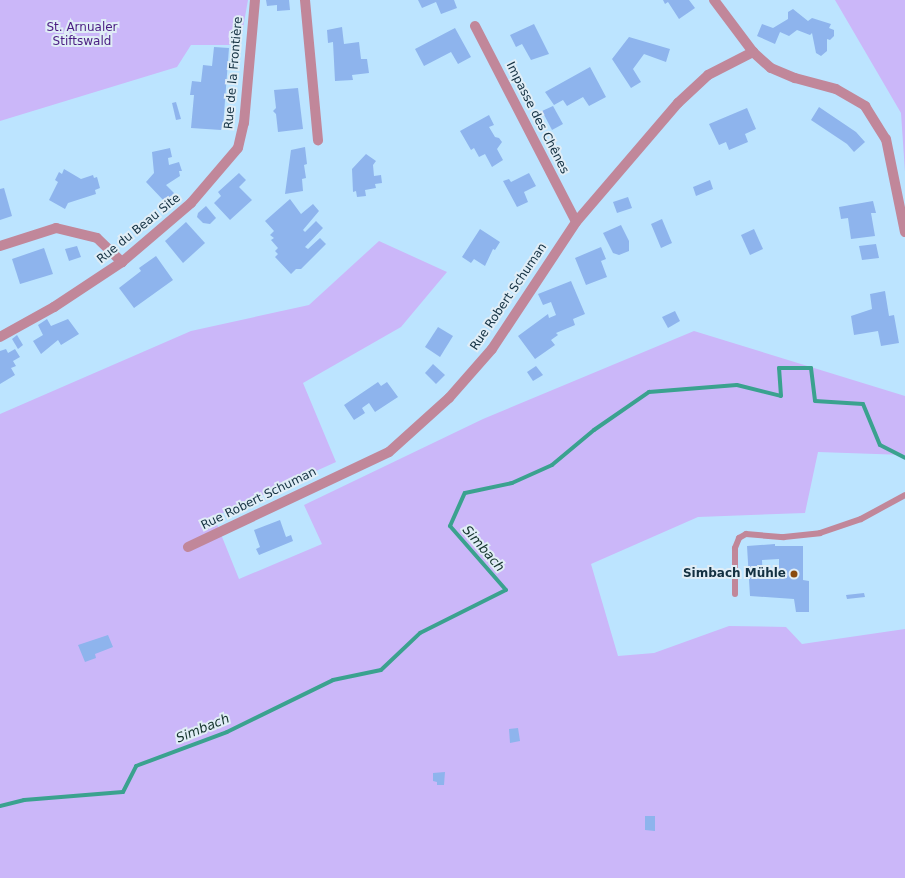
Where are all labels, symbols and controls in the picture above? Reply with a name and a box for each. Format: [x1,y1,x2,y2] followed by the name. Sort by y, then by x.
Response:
[222,16,246,130] street label: Rue de la Frontière
[46,21,118,49] park label: St. Arnualer Stiftswald
[503,60,571,176] street label: Impasse des Chênes
[94,191,184,267] street label: Rue du Beau Site
[468,241,550,353] street label: Rue Robert Schuman
[199,465,319,533] street label: Rue Robert Schuman
[459,523,507,575] water label: Simbach
[683,567,786,581] place label: Simbach Mühle
[789,569,799,579] marker: Simbach Mühle
[174,711,232,747] water label: Simbach

